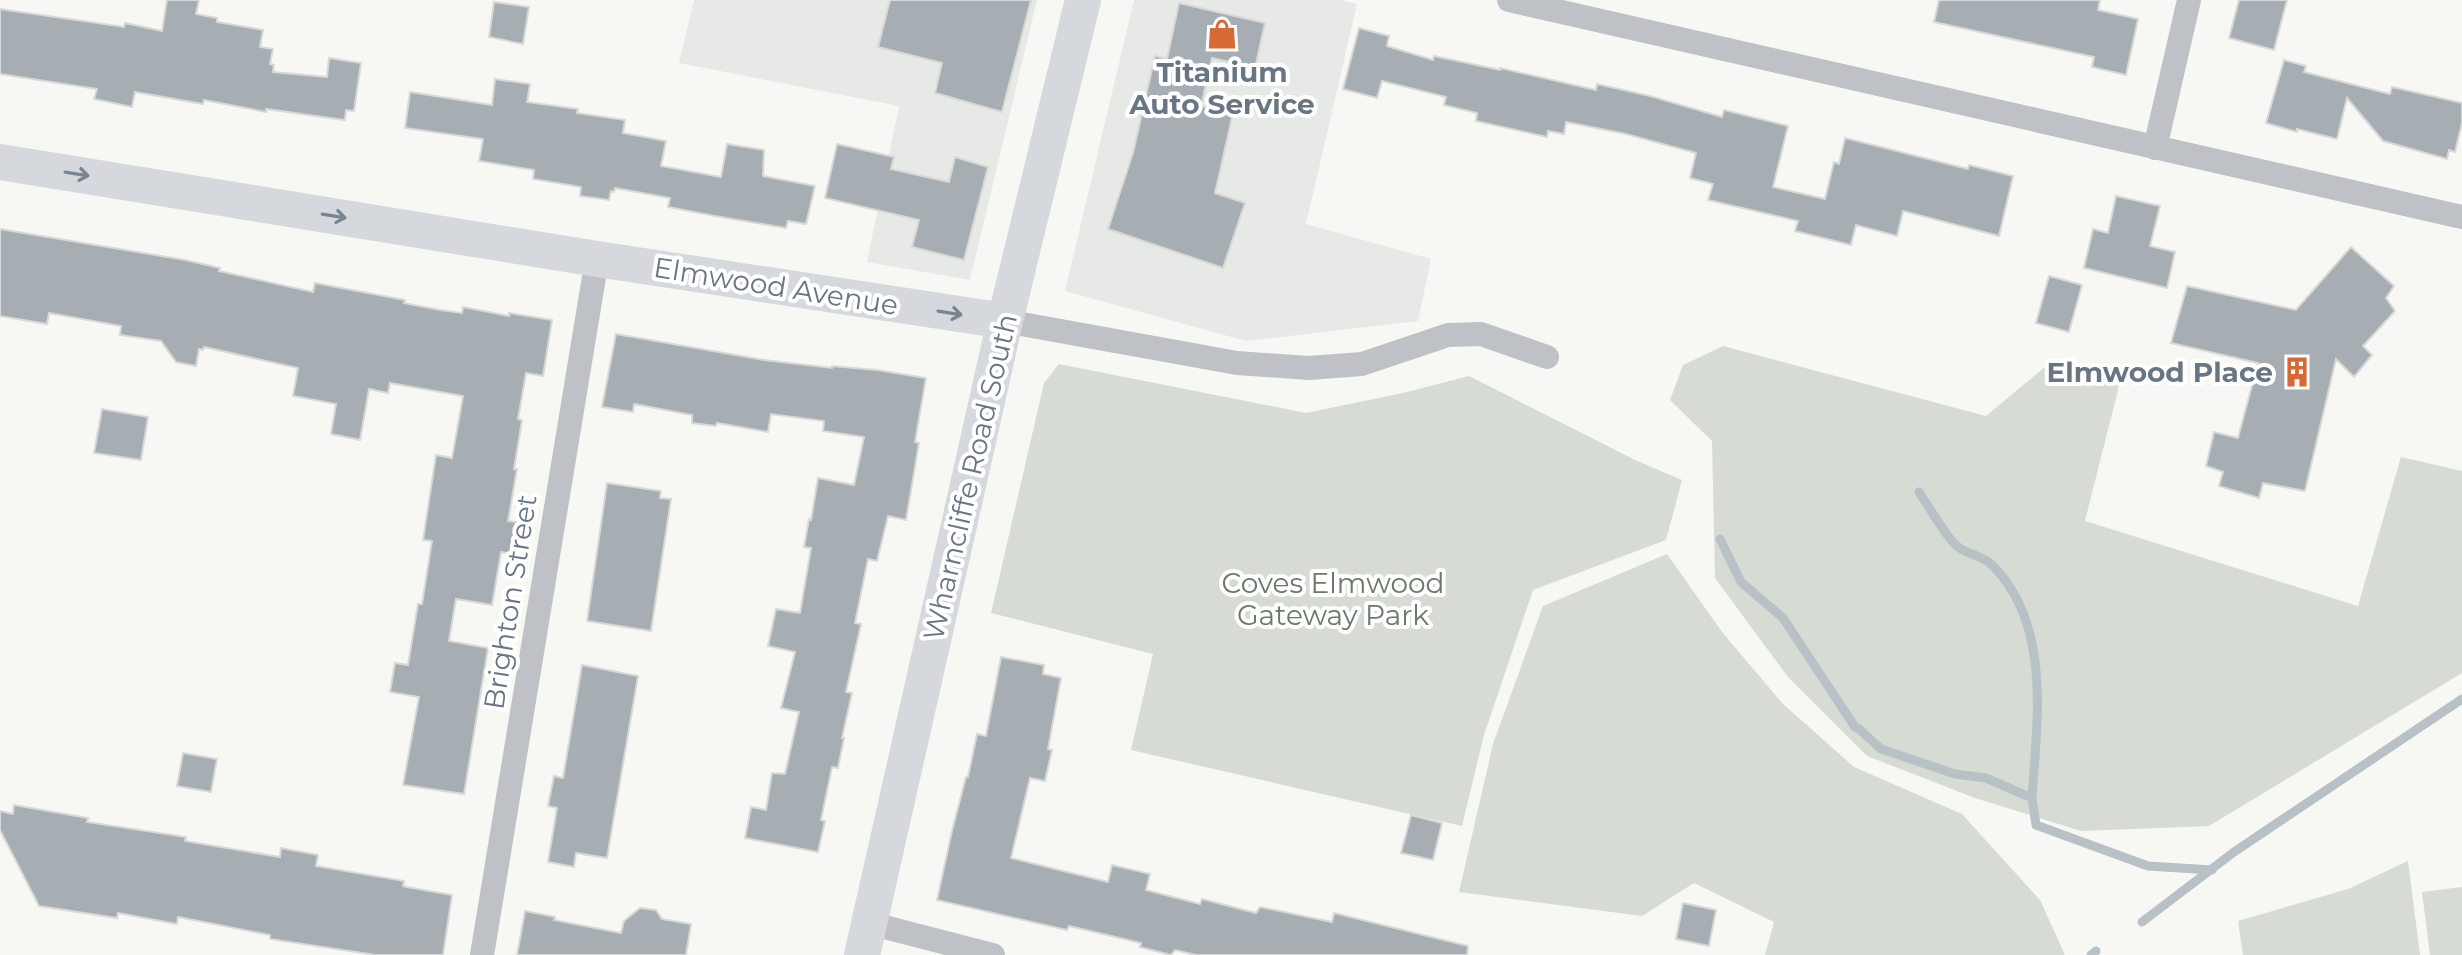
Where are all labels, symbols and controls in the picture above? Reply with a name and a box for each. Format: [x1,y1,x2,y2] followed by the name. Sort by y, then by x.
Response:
[1205,17,1239,51] shop icon: Titanium Auto Service
[1128,55,1315,121] place label: Titanium Auto Service
[64,167,89,182] one-way arrow
[320,209,346,224] one-way arrow
[651,250,901,322] street label: Elmwood Avenue
[937,306,962,321] one-way arrow
[916,310,1024,644] street label: Wharncliffe Road South
[2047,355,2273,389] place label: Elmwood Place
[2280,355,2314,389] building icon: Elmwood Place
[476,492,544,712] street label: Brighton Street
[1221,566,1445,632] park label: Coves Elmwood Gateway Park

